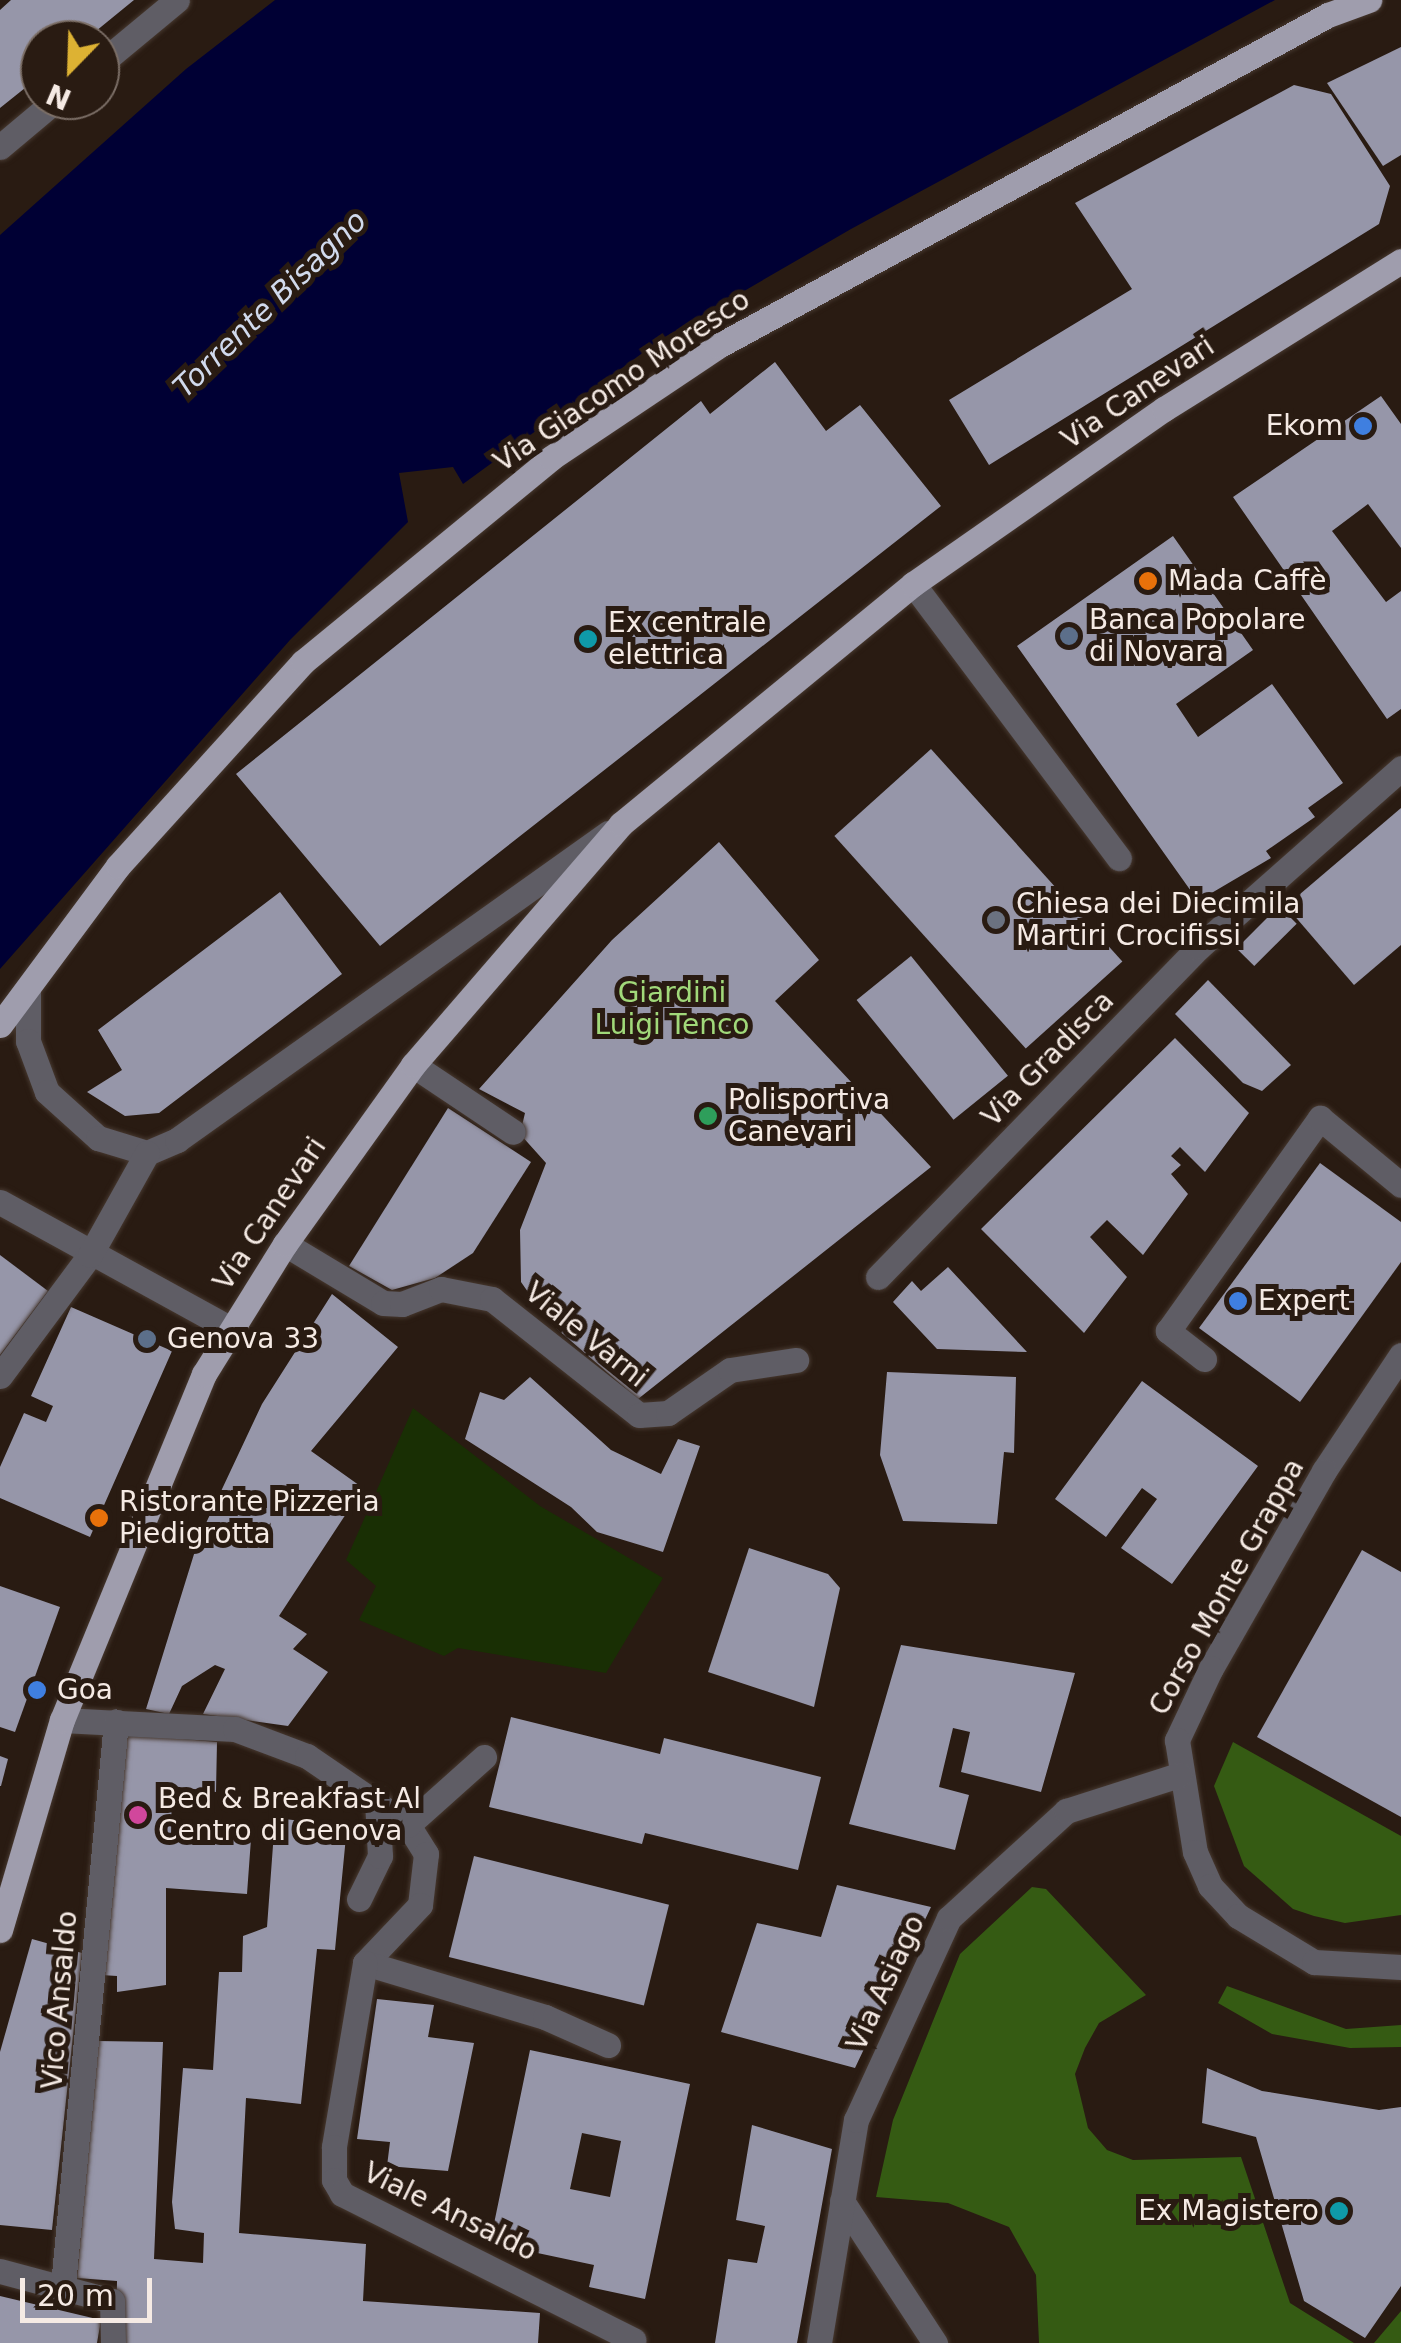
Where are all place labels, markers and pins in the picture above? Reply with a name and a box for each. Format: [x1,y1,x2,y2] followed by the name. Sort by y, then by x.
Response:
[1266,409,1343,443] place label: Ekom
[1352,415,1374,437] marker: Ekom
[1168,564,1326,598] place label: Mada Caffè
[1137,570,1159,592] marker: Mada Caffè
[1089,603,1306,669] place label: Banca Popolare di Novara
[608,606,766,672] place label: Ex centrale elettrica
[1058,625,1080,647] marker: Banca Popolare di Novara
[577,628,599,650] marker: Ex centrale elettrica
[1016,887,1300,953] place label: Chiesa dei Diecimila Martiri Crocifissi
[985,909,1007,931] marker: Chiesa dei Diecimila Martiri Crocifissi
[728,1083,890,1149] place label: Polisportiva Canevari
[697,1105,719,1127] marker: Polisportiva Canevari
[1258,1284,1350,1318] place label: Expert
[1227,1290,1249,1312] marker: Expert
[167,1322,319,1356] place label: Genova 33
[136,1328,158,1350] marker: Genova 33
[119,1485,380,1551] place label: Ristorante Pizzeria Piedigrotta
[88,1507,110,1529] marker: Ristorante Pizzeria Piedigrotta
[57,1673,113,1707] place label: Goa
[26,1679,48,1701] marker: Goa
[158,1782,421,1848] place label: Bed & Breakfast Al Centro di Genova
[127,1804,149,1826] marker: Bed & Breakfast Al Centro di Genova
[1138,2194,1319,2228] place label: Ex Magistero
[1328,2200,1350,2222] marker: Ex Magistero

